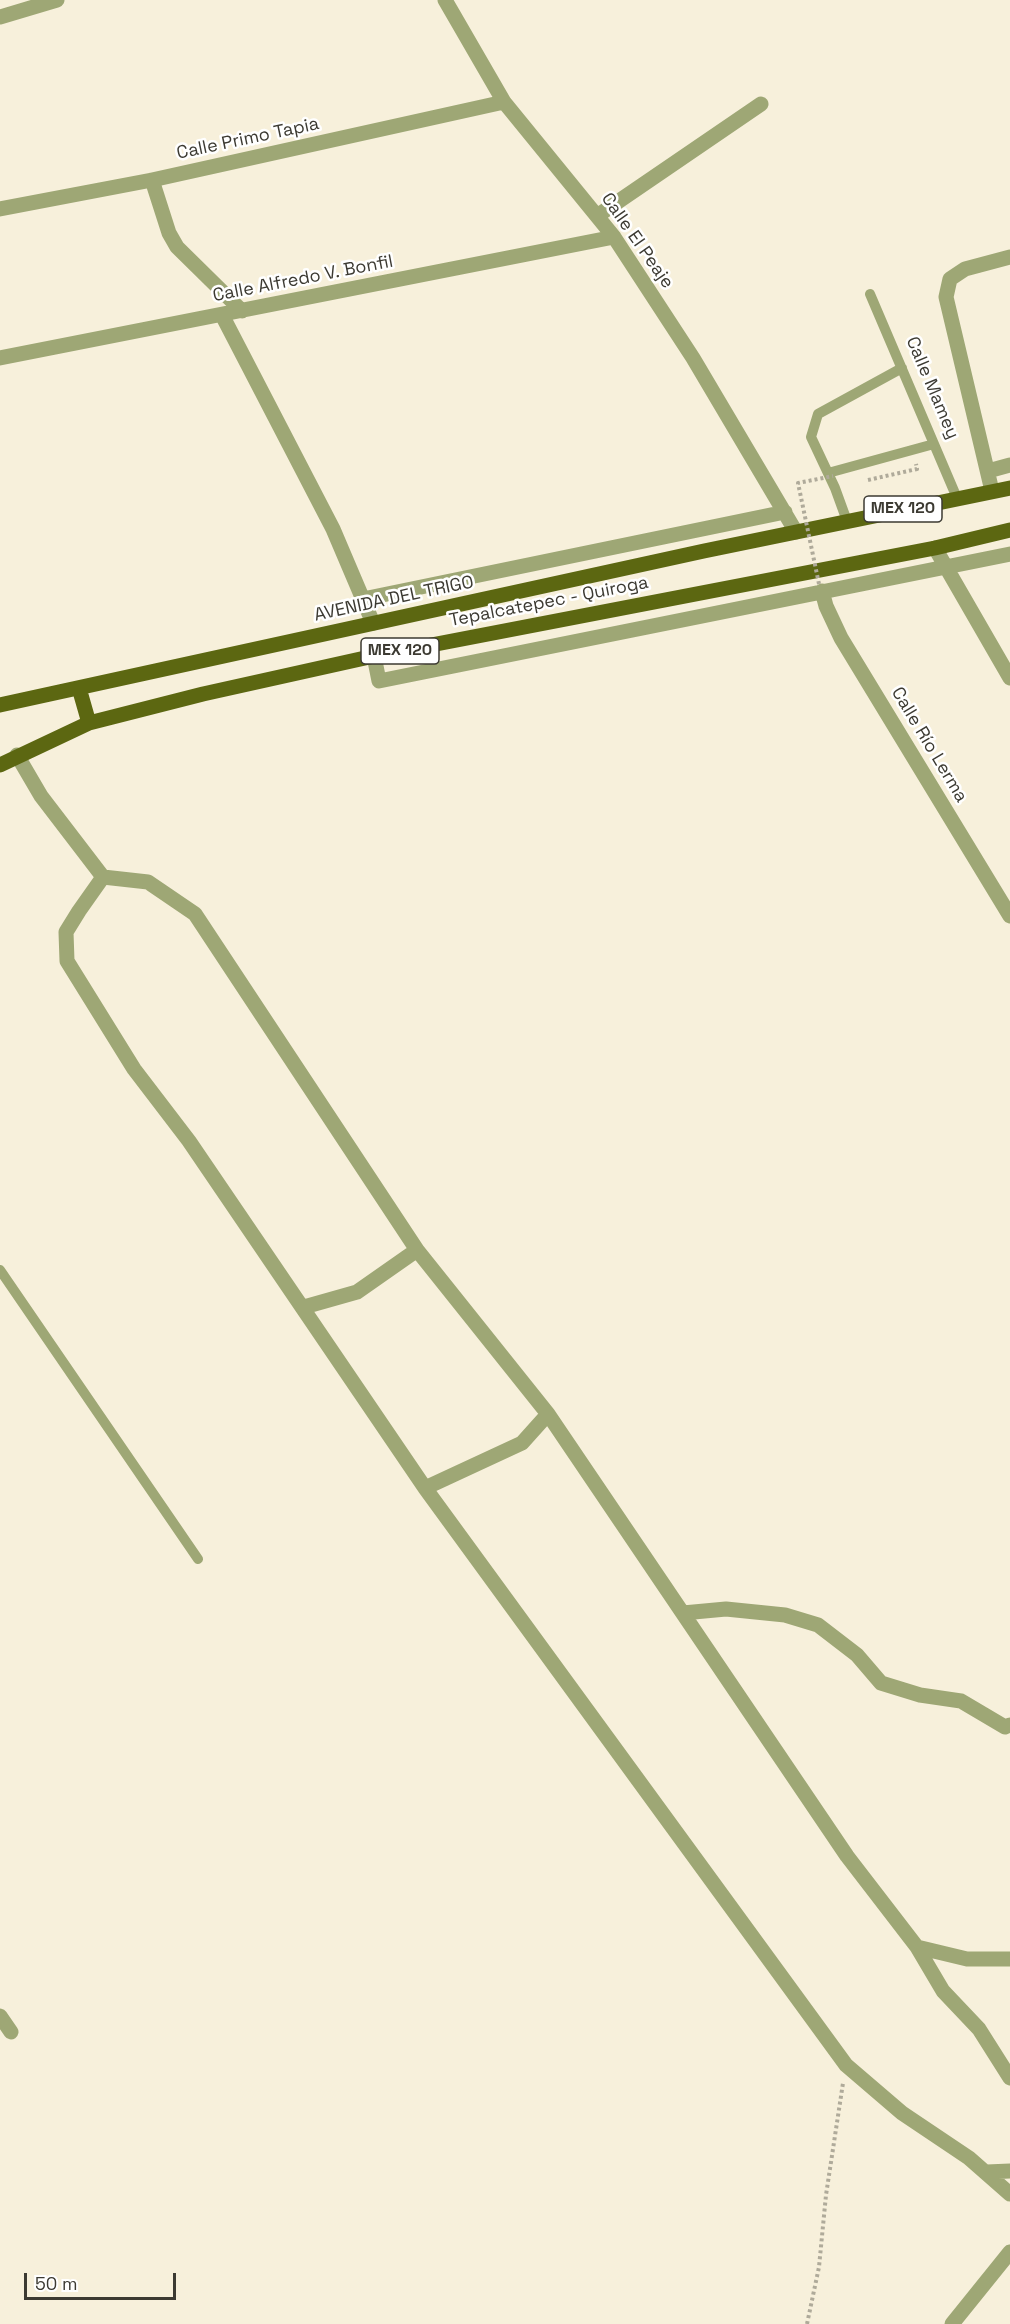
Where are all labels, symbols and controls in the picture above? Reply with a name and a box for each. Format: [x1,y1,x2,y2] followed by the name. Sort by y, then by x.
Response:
[175,113,321,165] street label: Calle Primo Tapia
[596,189,678,293] street label: Calle El Peaje
[211,251,395,307] street label: Calle Alfredo V. Bonfil
[901,334,963,442] street label: Calle Mamey
[864,496,942,522] road number: MEX 120
[312,572,476,626] street label: AVENIDA DEL TRIGO
[448,572,650,632] street label: Tepalcatepec - Quiroga
[361,638,439,664] road number: MEX 120
[886,683,972,807] street label: Calle Río Lerma
[27,2261,178,2299] scale bar
[35,2272,77,2295] text: 50 m

